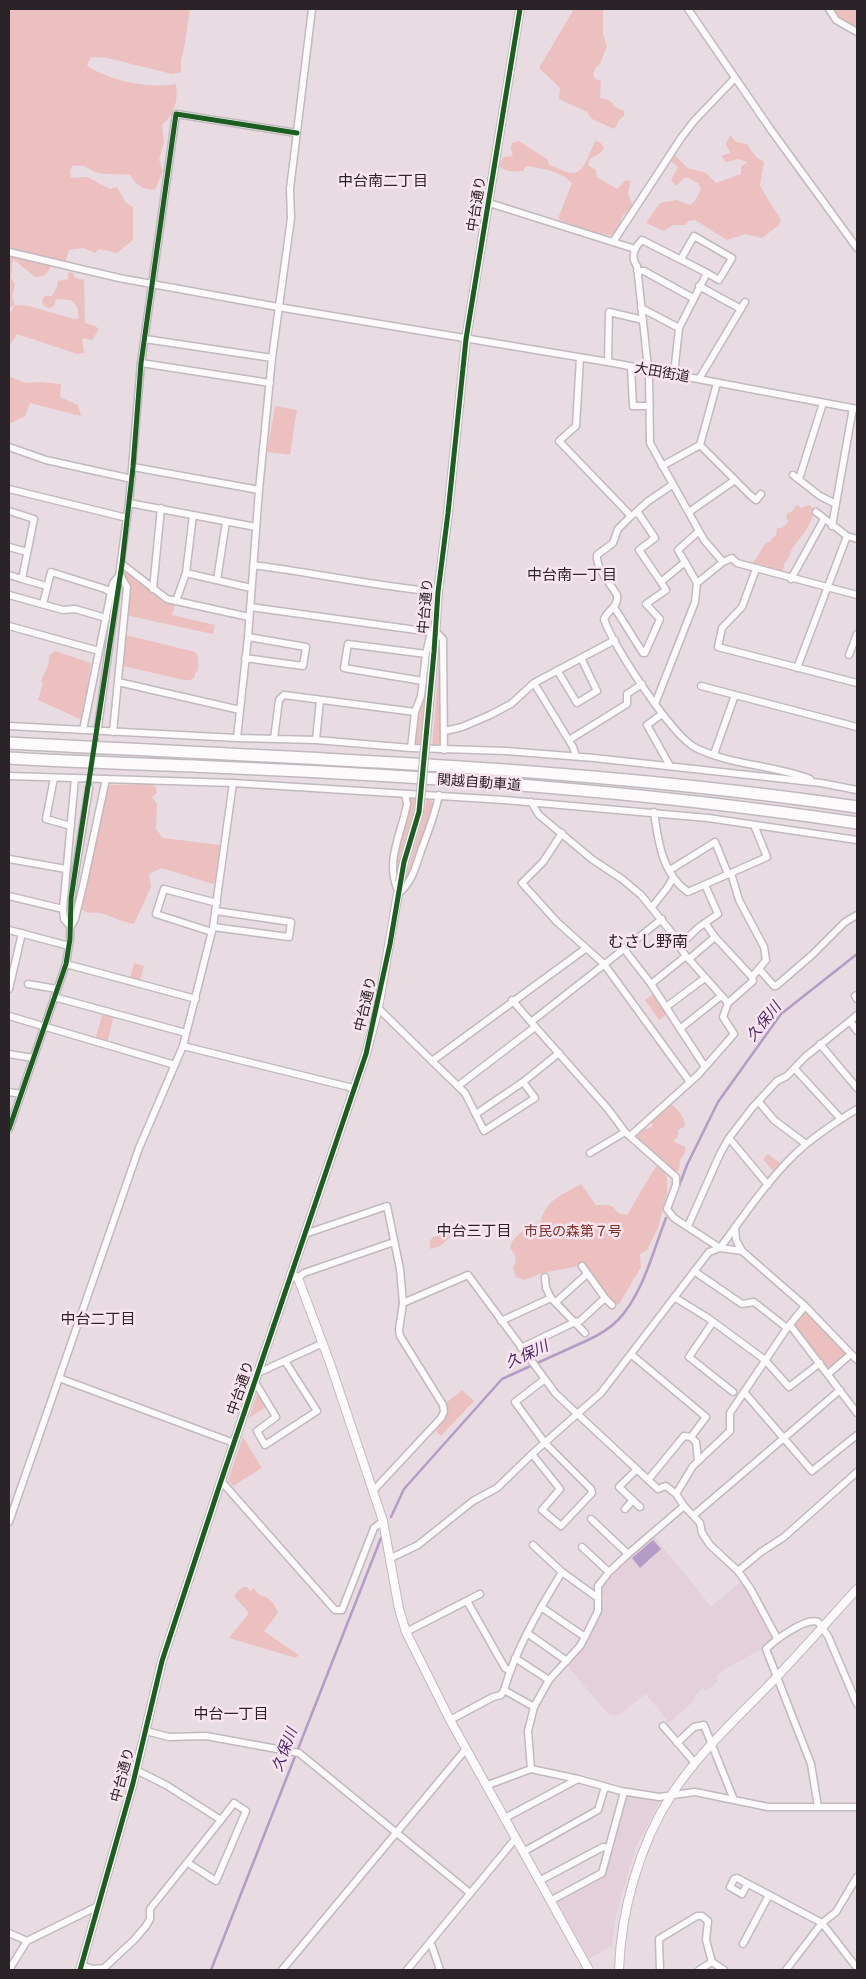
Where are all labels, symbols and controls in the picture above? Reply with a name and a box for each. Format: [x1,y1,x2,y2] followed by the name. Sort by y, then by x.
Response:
[338,173,428,191] district label: 中台南二丁目
[464,175,490,233] street label: 中台通り
[633,360,691,386] street label: 大田街道
[527,567,617,585] district label: 中台南一丁目
[415,577,437,635] street label: 中台通り
[437,772,521,794] street label: 関越自動車道
[608,932,688,952] district label: むさし野南
[352,975,380,1033] street label: 中台通り
[743,999,785,1045] water label: 久保川
[437,1223,511,1241] district label: 中台三丁目
[524,1224,622,1240] park label: 市民の森第７号
[61,1311,135,1329] district label: 中台二丁目
[503,1338,551,1372] water label: 久保川
[224,1359,258,1417] street label: 中台通り
[194,1706,268,1724] district label: 中台一丁目
[269,1726,301,1774] water label: 久保川
[108,1746,138,1804] street label: 中台通り

